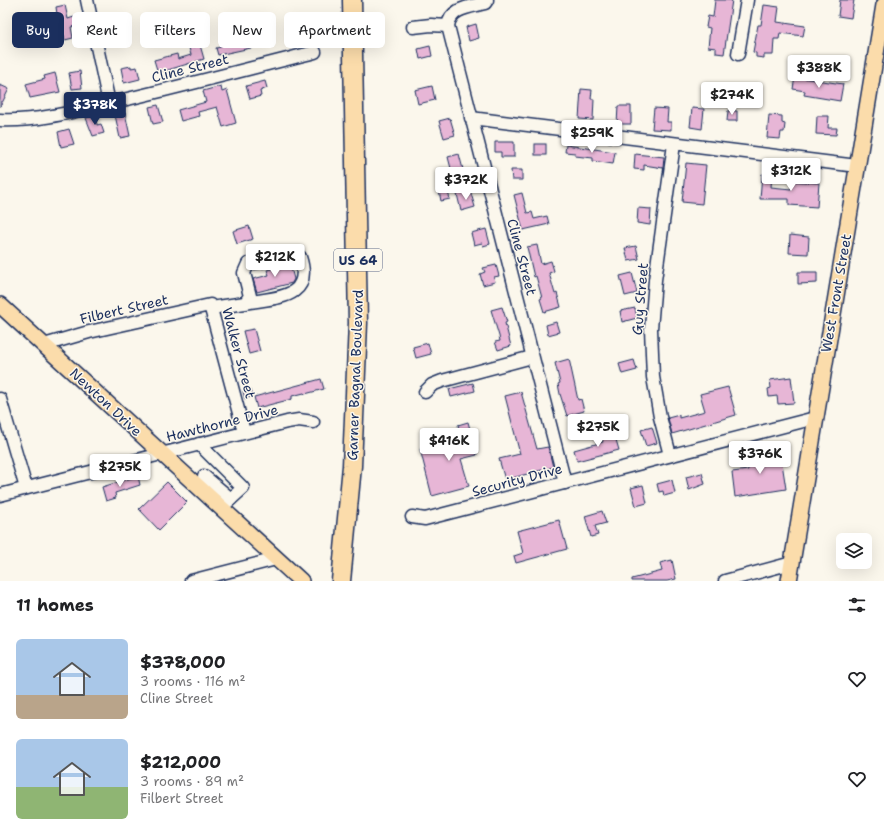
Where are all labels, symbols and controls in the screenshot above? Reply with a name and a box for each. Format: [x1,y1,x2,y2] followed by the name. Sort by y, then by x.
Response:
[12,12,64,48] chip: Buy
[72,12,132,48] chip: Rent
[140,12,210,48] chip: Filters
[218,12,276,48] chip: New
[284,12,385,48] chip: Apartment
[150,50,230,86] street label: Cline Street
[791,55,847,89] pin: $388K
[796,59,842,76] text: $388K
[704,82,760,116] pin: $274K
[710,86,754,103] text: $274K
[67,92,123,126] pin: $378K
[73,96,117,113] text: $378K
[564,120,620,154] pin: $259K
[570,124,614,141] text: $259K
[763,158,819,192] pin: $312K
[771,162,811,179] text: $312K
[438,167,494,201] pin: $372K
[444,171,488,188] text: $372K
[503,217,541,297] street label: Cline Street
[817,232,855,354] street label: West Front Street
[247,244,303,278] pin: $212K
[255,248,295,265] text: $212K
[334,249,382,271] road number: US 64
[628,262,652,336] street label: Guy Street
[343,289,367,461] street label: Garner Bagnal Boulevard
[78,290,170,328] street label: Filbert Street
[218,305,260,401] street label: Walker Street
[66,364,146,440] street label: Newton Drive
[164,400,280,446] street label: Hawthorne Drive
[570,414,626,448] pin: $275K
[577,418,619,435] text: $275K
[421,428,477,462] pin: $416K
[429,432,469,449] text: $416K
[732,441,788,475] pin: $376K
[738,445,782,462] text: $376K
[92,454,148,488] pin: $275K
[99,458,141,475] text: $275K
[470,459,564,501] street label: Security Drive
[836,533,872,569] map controls
[836,533,872,569] button: layers
[16,594,94,616] text: 11 homes
[846,594,868,616] icon: filters
[140,651,226,673] text: $378,000
[48,655,96,703] icon: home
[846,668,868,690] icon: heart
[140,673,246,690] text: 3 rooms · 116 m²
[140,690,213,707] text: Cline Street
[140,751,221,773] text: $212,000
[48,755,96,803] icon: home
[846,768,868,790] icon: heart
[140,773,244,790] text: 3 rooms · 89 m²
[140,790,224,807] text: Filbert Street

